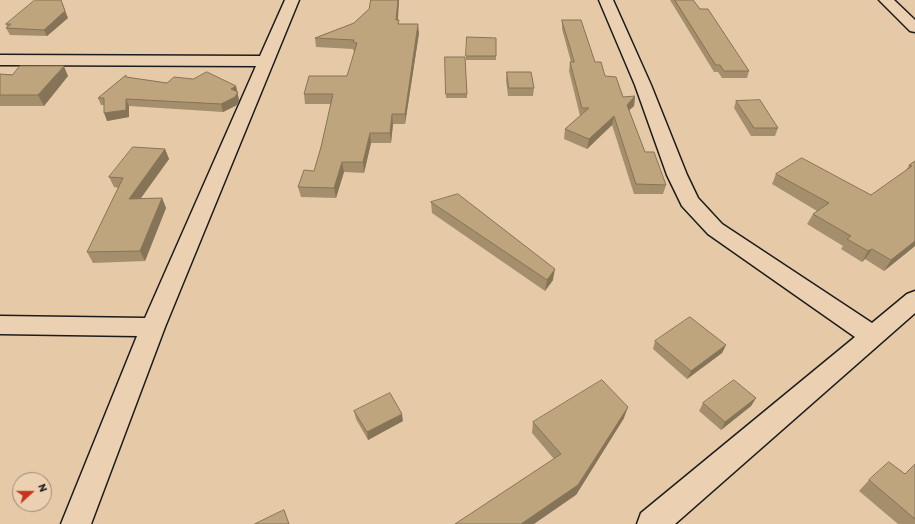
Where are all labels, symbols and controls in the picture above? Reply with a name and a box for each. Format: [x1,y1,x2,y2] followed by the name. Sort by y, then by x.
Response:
[12,472,52,512] north arrow
[35,482,50,494] text: N

